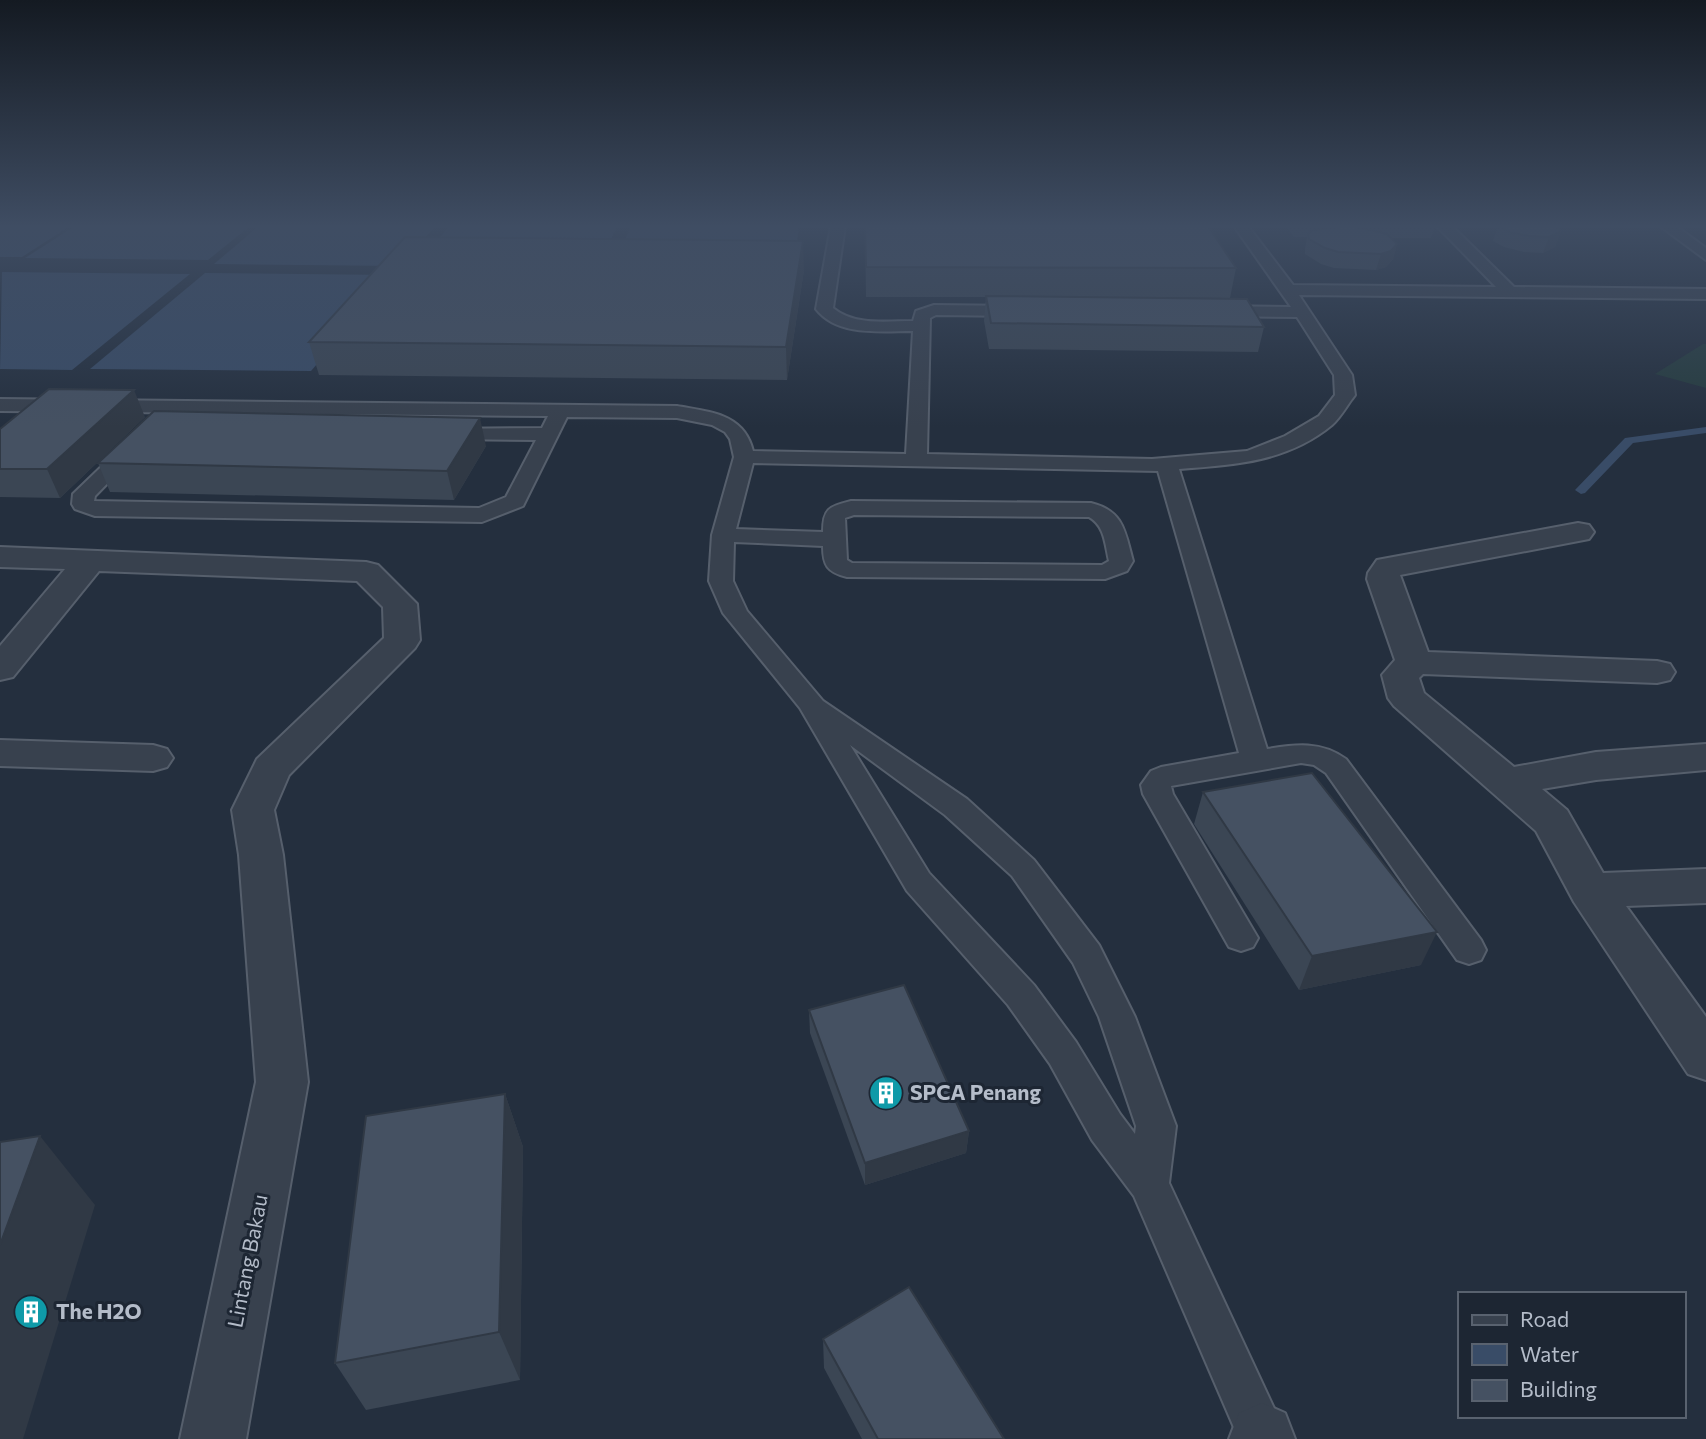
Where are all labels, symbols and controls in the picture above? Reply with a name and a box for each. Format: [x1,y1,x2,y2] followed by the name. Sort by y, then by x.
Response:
[867,1074,905,1112] building icon: SPCA Penang
[910,1079,1041,1104] place label: SPCA Penang
[221,1192,272,1329] street label: Lintang Bakau
[1458,1292,1685,1418] legend
[12,1293,50,1331] building icon: The H2O
[56,1298,142,1323] place label: The H2O
[1520,1306,1569,1331] text: Road
[1520,1341,1579,1366] text: Water
[1520,1376,1597,1401] text: Building

